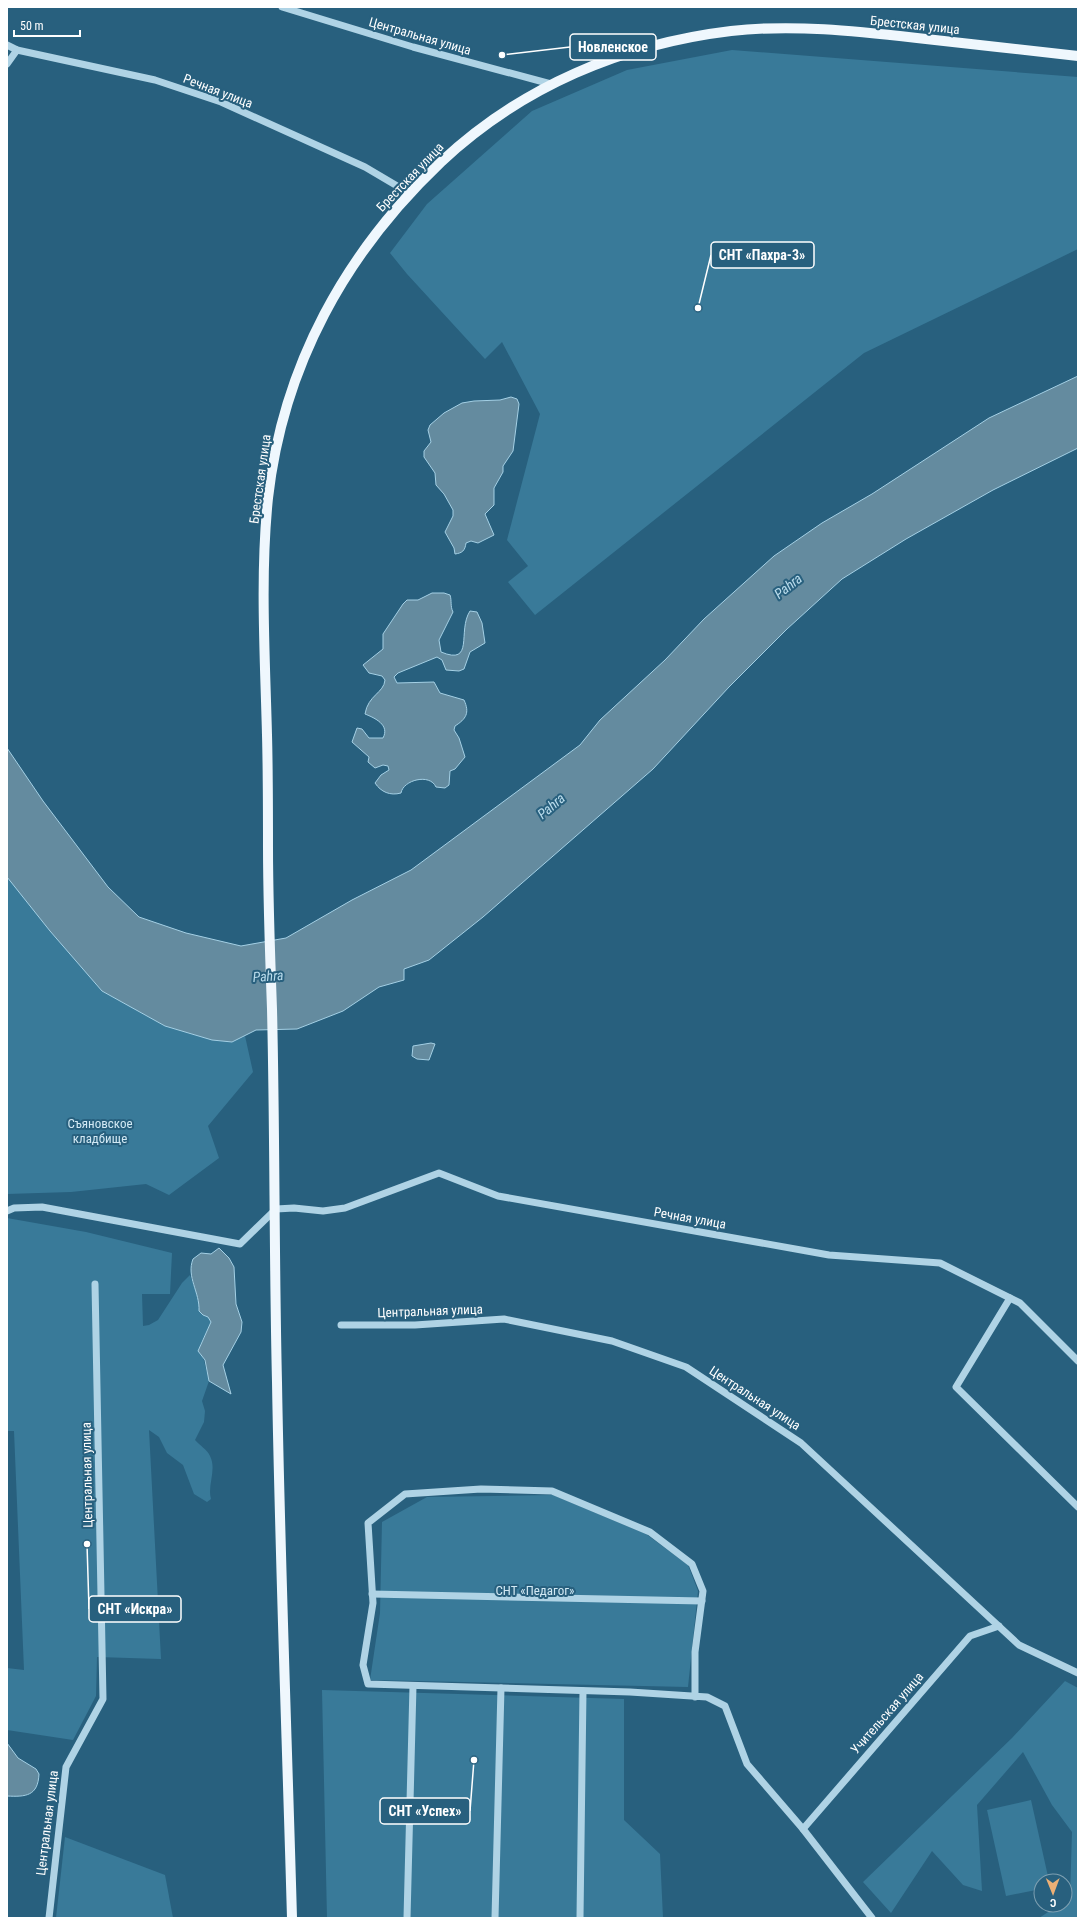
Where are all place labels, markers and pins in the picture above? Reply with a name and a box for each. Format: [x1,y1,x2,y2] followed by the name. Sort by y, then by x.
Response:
[570,34,656,60] callout: Новленское
[711,242,814,268] callout: СНТ «Пахра-3»
[89,1596,181,1622] callout: СНТ «Искра»
[380,1798,470,1824] callout: СНТ «Успех»

